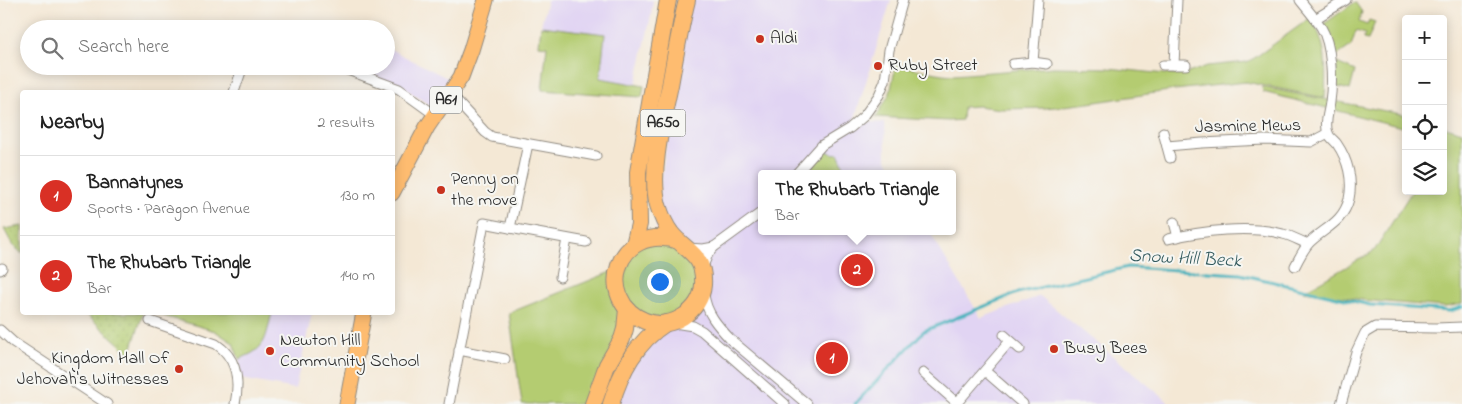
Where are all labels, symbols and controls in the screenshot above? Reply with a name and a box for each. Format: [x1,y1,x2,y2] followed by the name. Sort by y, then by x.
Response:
[1402,15,1447,195] map controls
[1402,15,1447,60] button: +
[20,20,395,75] search box
[770,26,797,52] place label: Aldi
[754,33,766,45] marker: Aldi
[38,34,66,62] icon: search
[78,34,169,61] text: Search here
[888,53,978,79] place label: Ruby Street
[872,60,884,72] marker: Ruby Street
[1402,60,1447,105] button: −
[430,86,462,114] road number: A61
[1402,105,1447,150] button: locate
[40,108,104,138] text: Nearby
[640,110,686,136] road number: A650
[317,111,375,135] text: 2 results
[1195,113,1301,141] street label: Jasmine Mews
[1402,150,1447,195] button: layers
[451,167,519,214] place label: Penny on the move
[87,170,184,197] text: Bannatynes
[758,170,956,235] popup
[775,177,939,204] text: The Rhubarb Triangle
[53,184,59,208] text: 1
[340,184,375,208] text: 130 m
[435,184,447,196] marker: Penny on the move
[87,197,250,221] text: Sports · Paragon Avenue
[775,204,799,228] text: Bar
[1128,243,1242,275] water label: Snow Hill Beck
[87,250,251,277] text: The Rhubarb Triangle
[841,251,873,289] pin: 2
[52,264,60,288] text: 2
[340,264,375,288] text: 140 m
[647,269,673,295] your location
[87,277,111,301] text: Bar
[280,328,419,375] place label: Newton Hill Community School
[1063,336,1147,362] place label: Busy Bees
[816,339,848,377] pin: 1
[1048,343,1060,355] marker: Busy Bees
[264,345,276,357] marker: Newton Hill Community School
[17,346,170,393] place label: Kingdom Hall Of Jehovah's Witnesses
[173,363,185,375] marker: Kingdom Hall Of Jehovah's Witnesses

